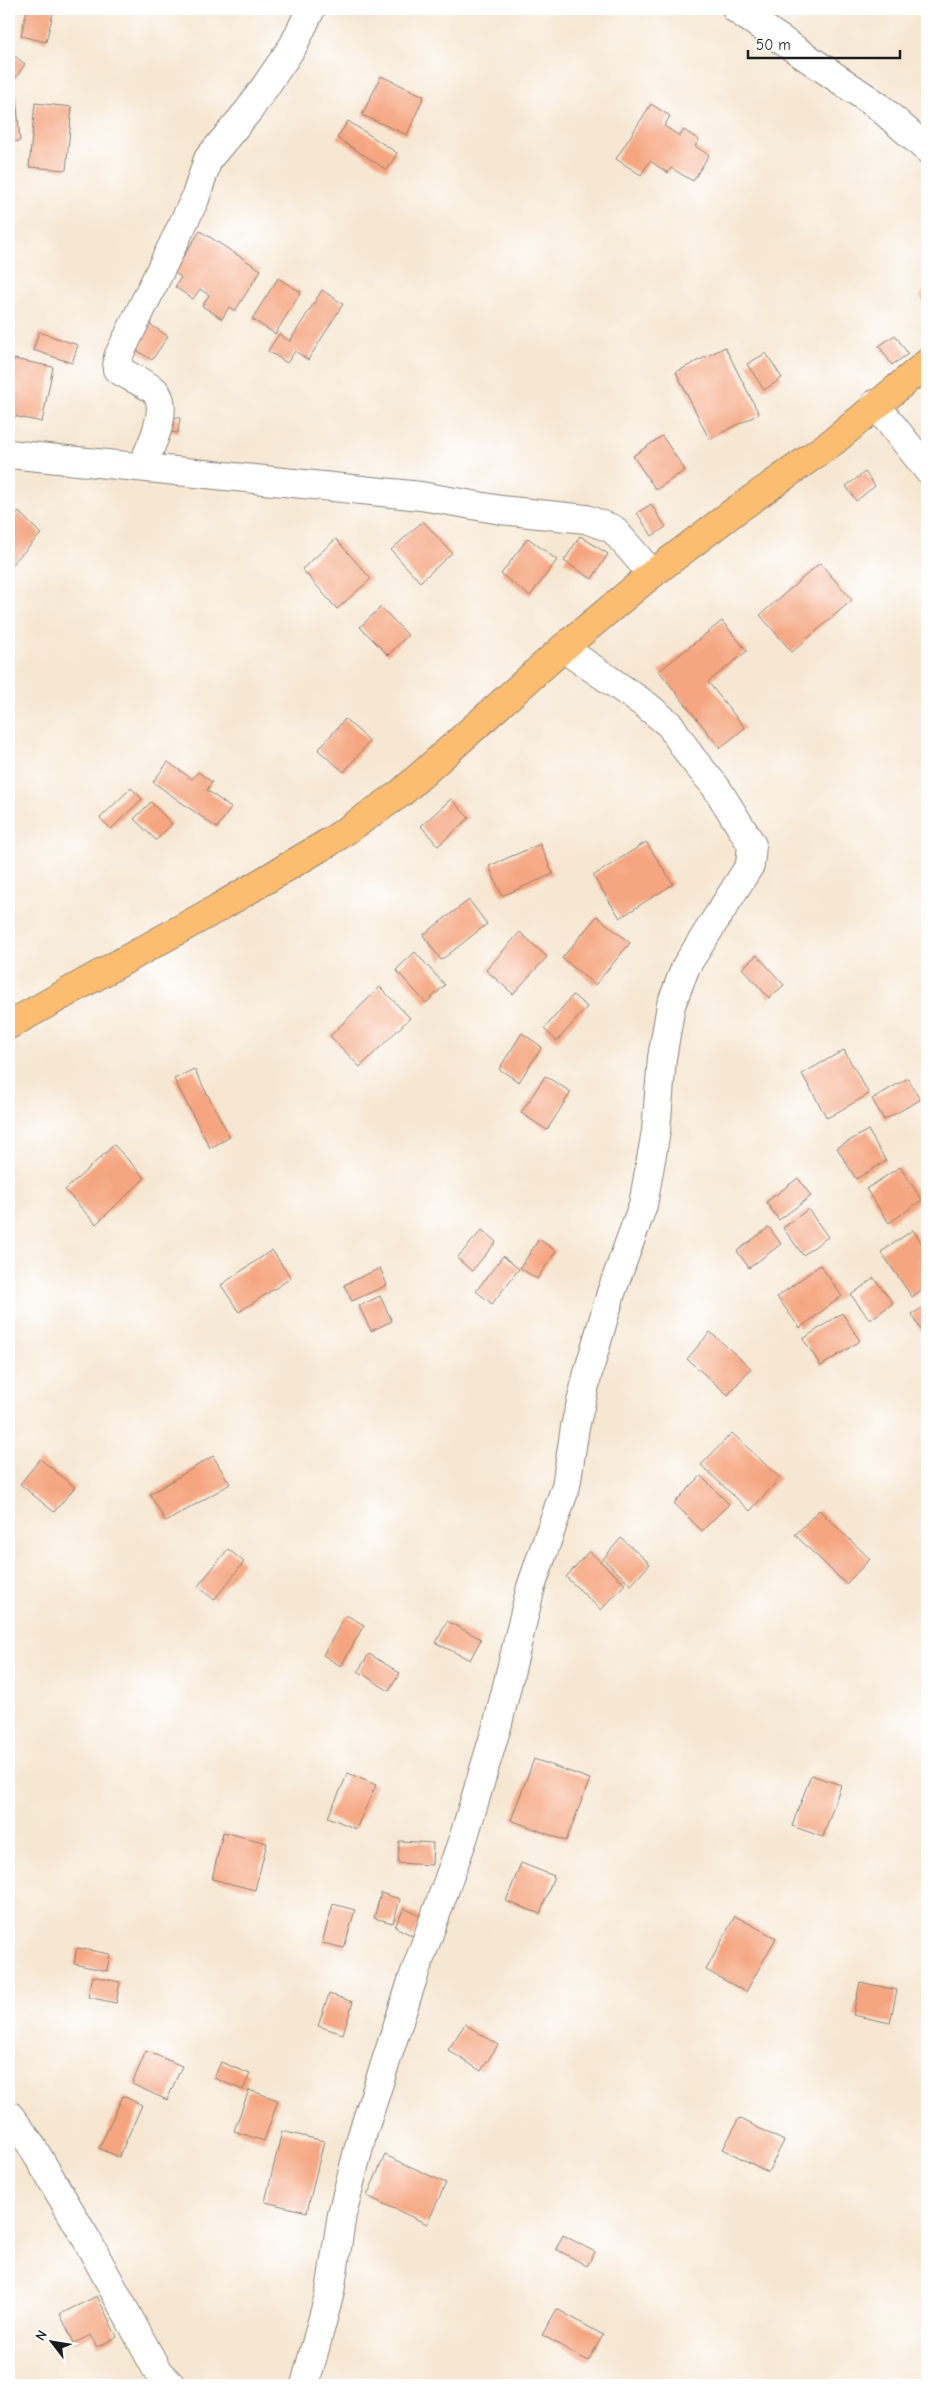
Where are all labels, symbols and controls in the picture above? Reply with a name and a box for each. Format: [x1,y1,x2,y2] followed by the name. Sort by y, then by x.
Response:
[748,28,901,60] scale bar
[756,36,791,54] text: 50 m
[28,2316,78,2366] north arrow
[32,2327,51,2344] text: N

